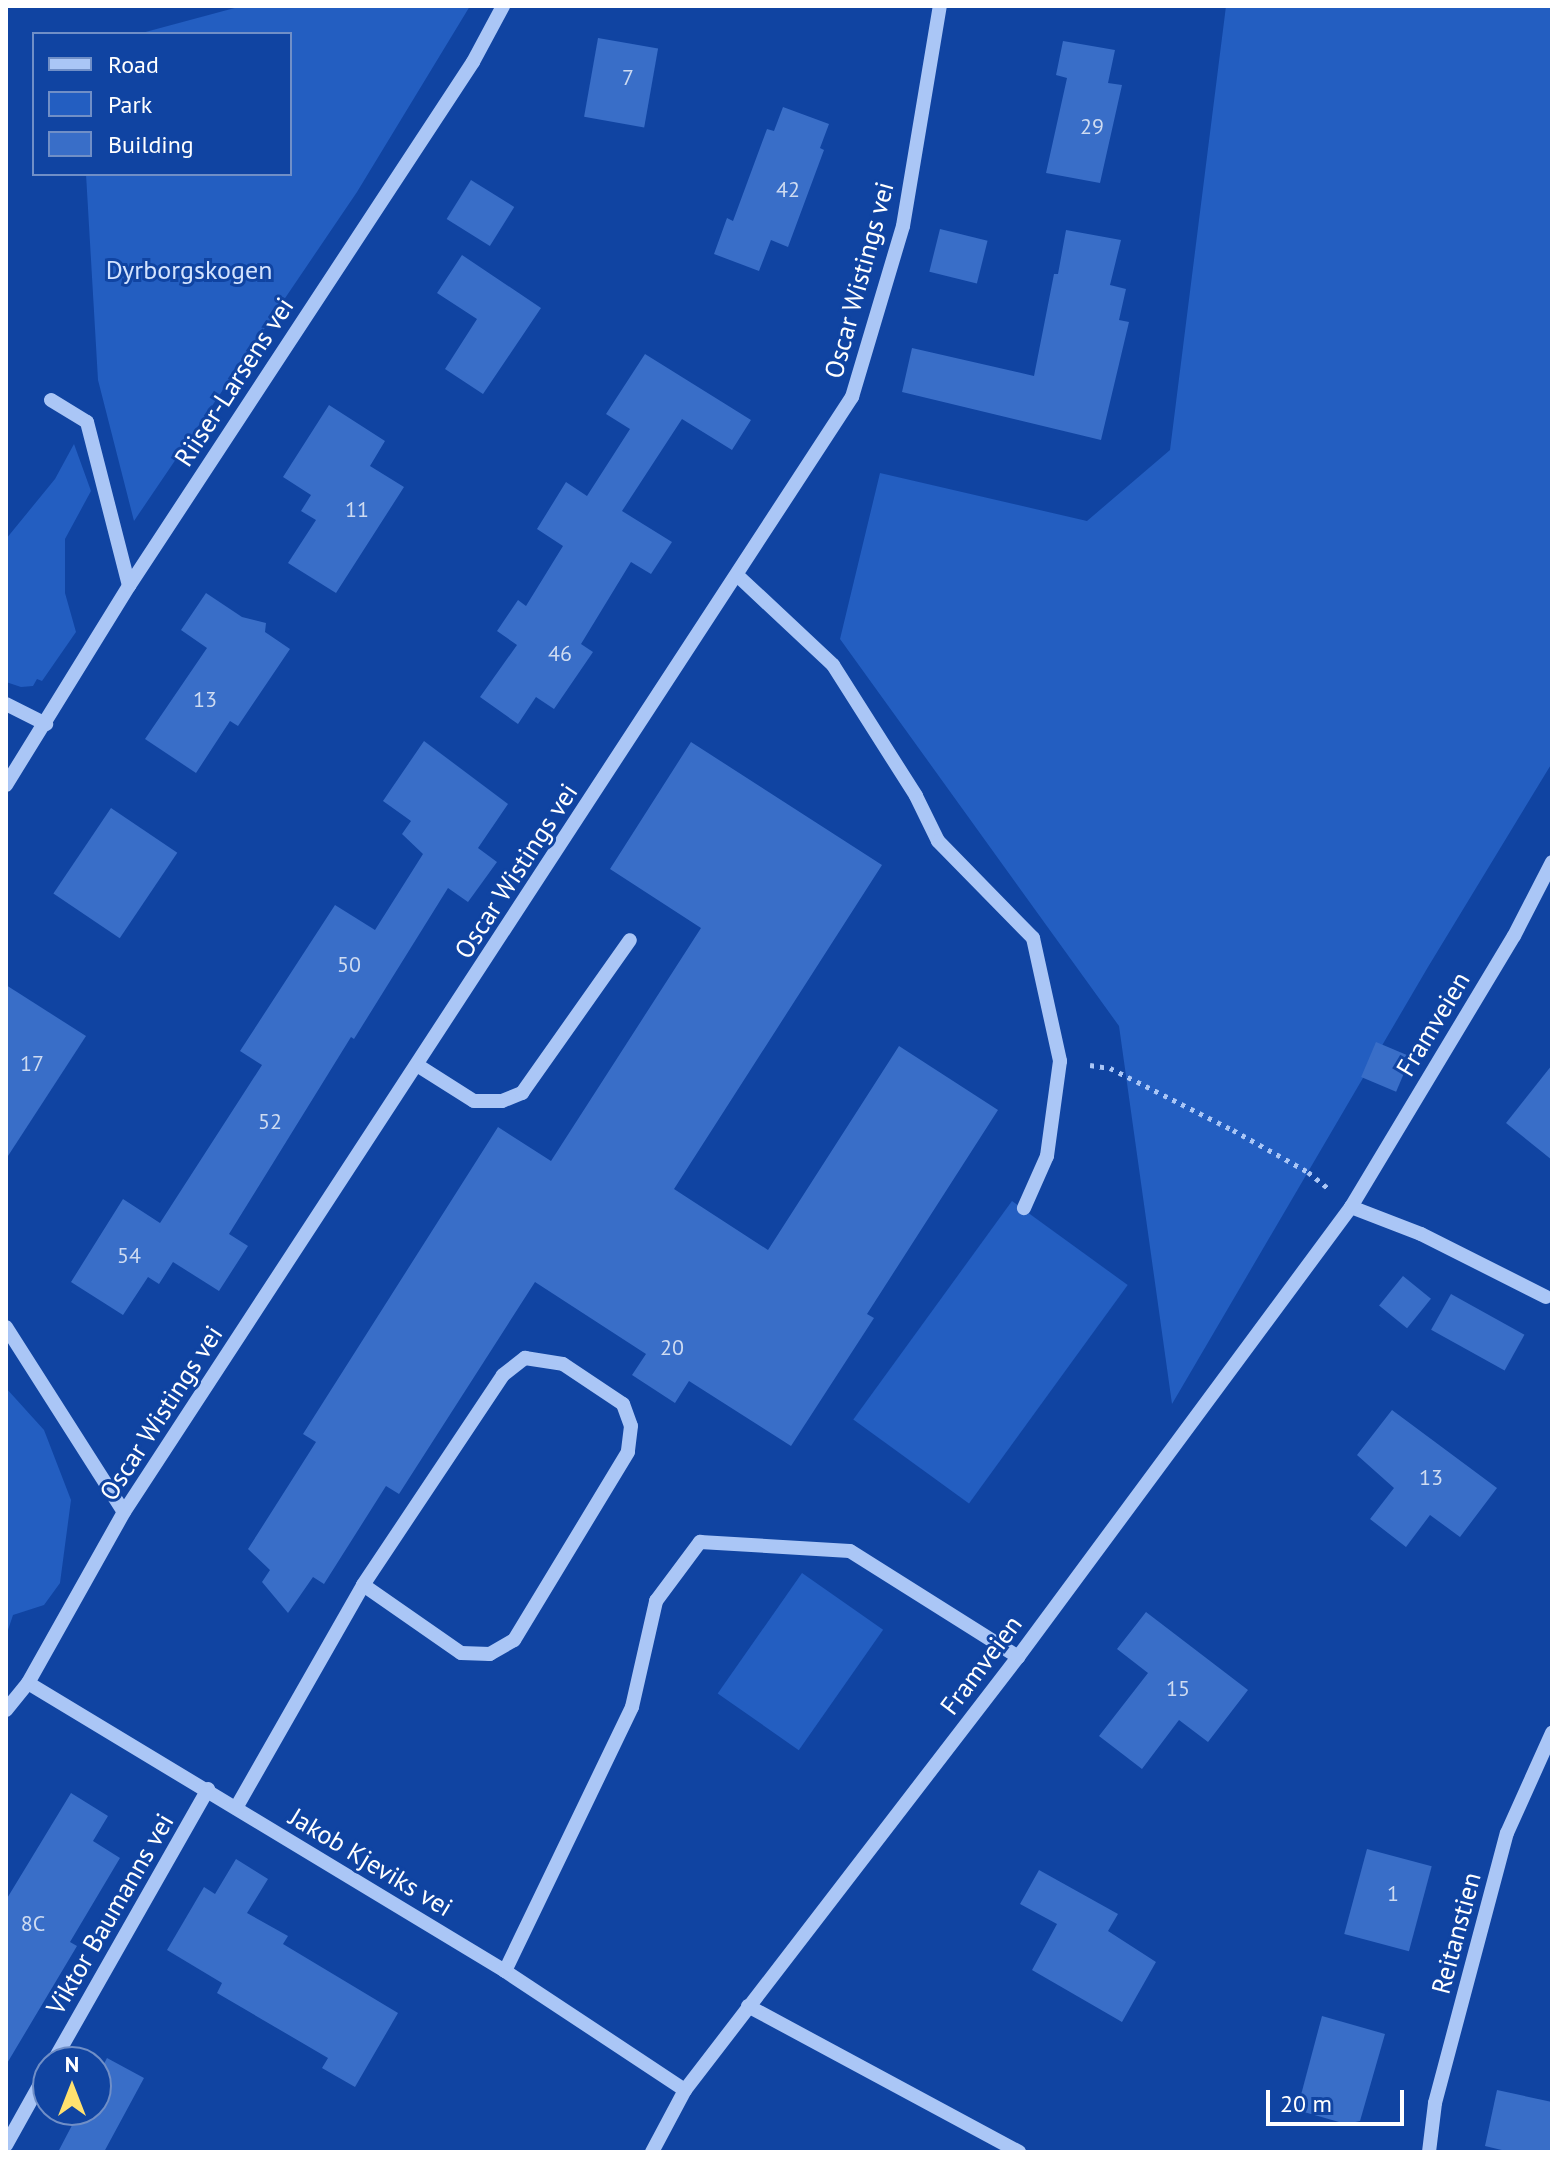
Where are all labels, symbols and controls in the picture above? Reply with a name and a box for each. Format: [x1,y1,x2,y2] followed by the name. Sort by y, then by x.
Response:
[32,32,292,176] legend
[108,49,159,80] text: Road
[622,65,634,91] house number: 7
[108,89,152,120] text: Park
[1080,114,1104,140] house number: 29
[108,129,194,160] text: Building
[776,177,800,203] house number: 42
[818,178,900,382] street label: Oscar Wistings vei
[106,254,272,286] park label: Dyrborgskogen
[168,292,300,472] street label: Riiser-Larsens vei
[345,497,369,523] house number: 11
[548,641,572,667] house number: 46
[193,687,217,713] house number: 13
[448,777,584,965] street label: Oscar Wistings vei
[337,952,361,978] house number: 50
[1390,966,1476,1082] street label: Framveien
[20,1051,44,1077] house number: 17
[258,1109,282,1135] house number: 52
[117,1243,141,1269] house number: 54
[93,1319,229,1507] street label: Oscar Wistings vei
[660,1335,684,1361] house number: 20
[1419,1465,1443,1491] house number: 13
[934,1609,1028,1721] street label: Framveien
[1166,1676,1190,1702] house number: 15
[284,1801,458,1923] street label: Jakob Kjeviks vei
[40,1808,180,2020] street label: Viktor Baumanns vei
[1425,1869,1487,1997] street label: Reitanstien
[1387,1881,1399,1907] house number: 1
[21,1911,45,1937] house number: 8C
[32,2046,112,2126] north arrow
[65,2050,79,2078] text: N
[1270,2074,1408,2124] scale bar
[1280,2088,1332,2119] text: 20 m

